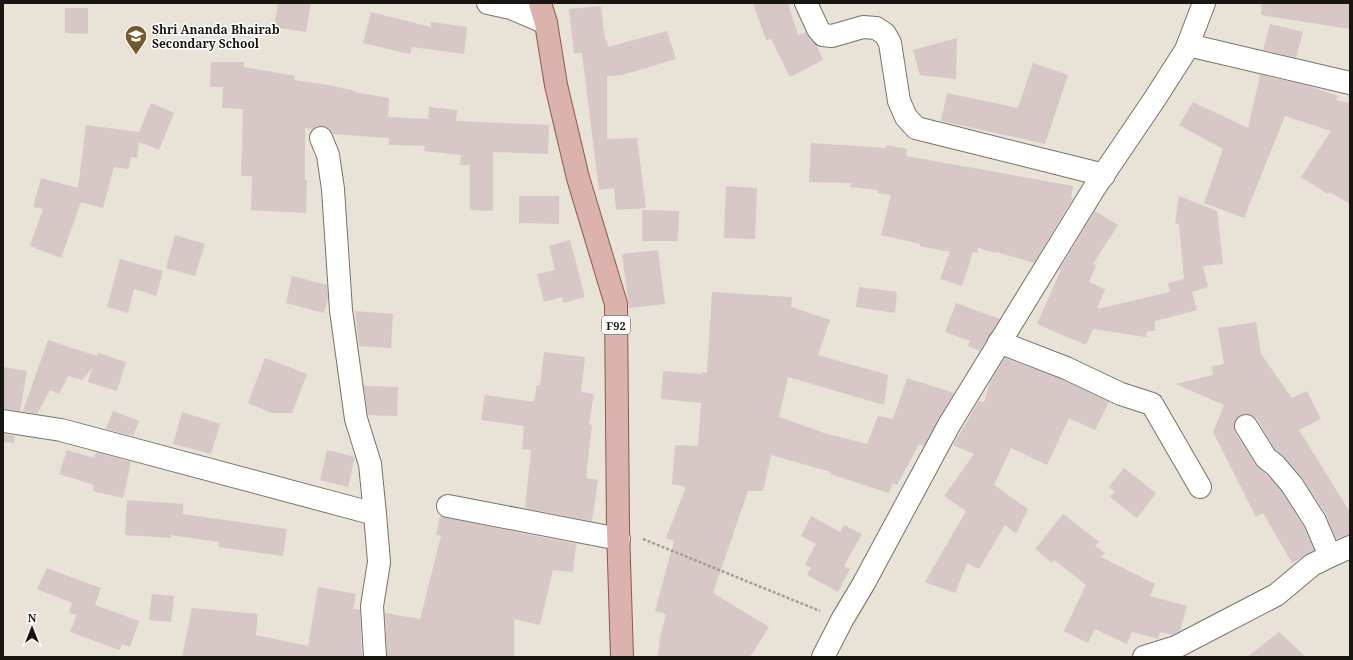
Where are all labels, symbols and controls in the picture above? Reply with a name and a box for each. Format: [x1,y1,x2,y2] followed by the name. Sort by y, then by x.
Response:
[152,21,280,52] place label: Shri Ananda Bhairab Secondary School
[123,23,149,56] school or university icon: Shri Ananda Bhairab Secondary School
[602,316,630,334] road number: F92
[12,608,52,648] north arrow
[28,610,37,625] text: N

